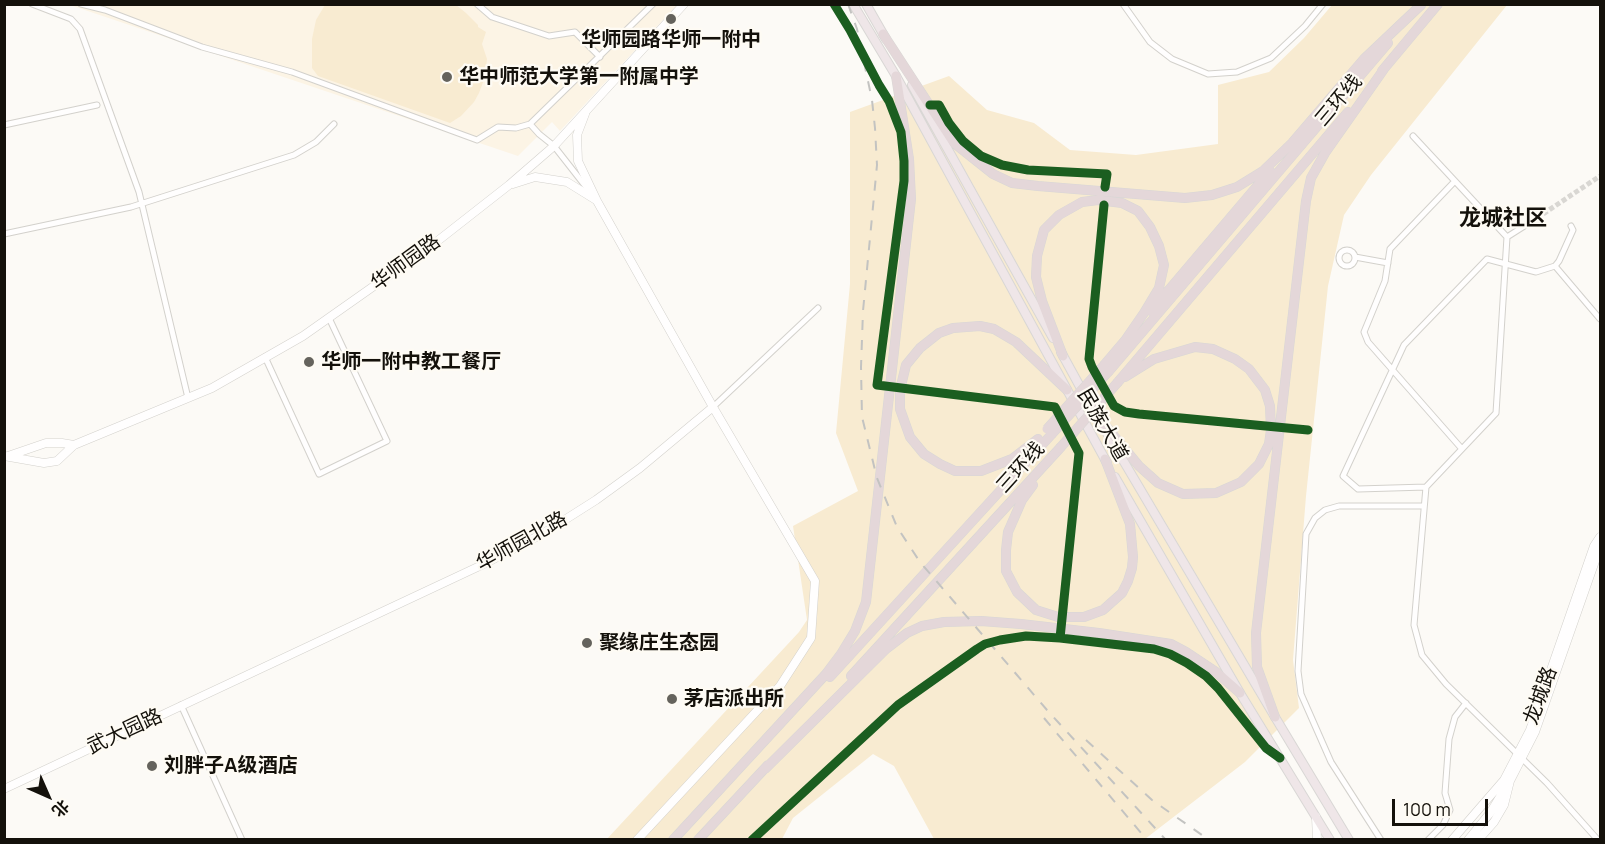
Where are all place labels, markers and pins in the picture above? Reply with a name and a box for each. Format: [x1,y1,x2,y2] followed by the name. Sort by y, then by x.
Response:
[664,12,678,26] marker: 华师园路华师一附中
[581,28,761,52] place label: 华师园路华师一附中
[459,65,699,89] place label: 华中师范大学第一附属中学
[440,70,454,84] marker: 华中师范大学第一附属中学
[321,350,501,374] place label: 华师一附中教工餐厅
[302,355,316,369] marker: 华师一附中教工餐厅
[599,631,719,655] place label: 聚缘庄生态园
[580,636,594,650] marker: 聚缘庄生态园
[684,687,784,711] place label: 茅店派出所
[665,692,679,706] marker: 茅店派出所
[164,754,297,778] place label: 刘胖子A级酒店
[145,759,159,773] marker: 刘胖子A级酒店

